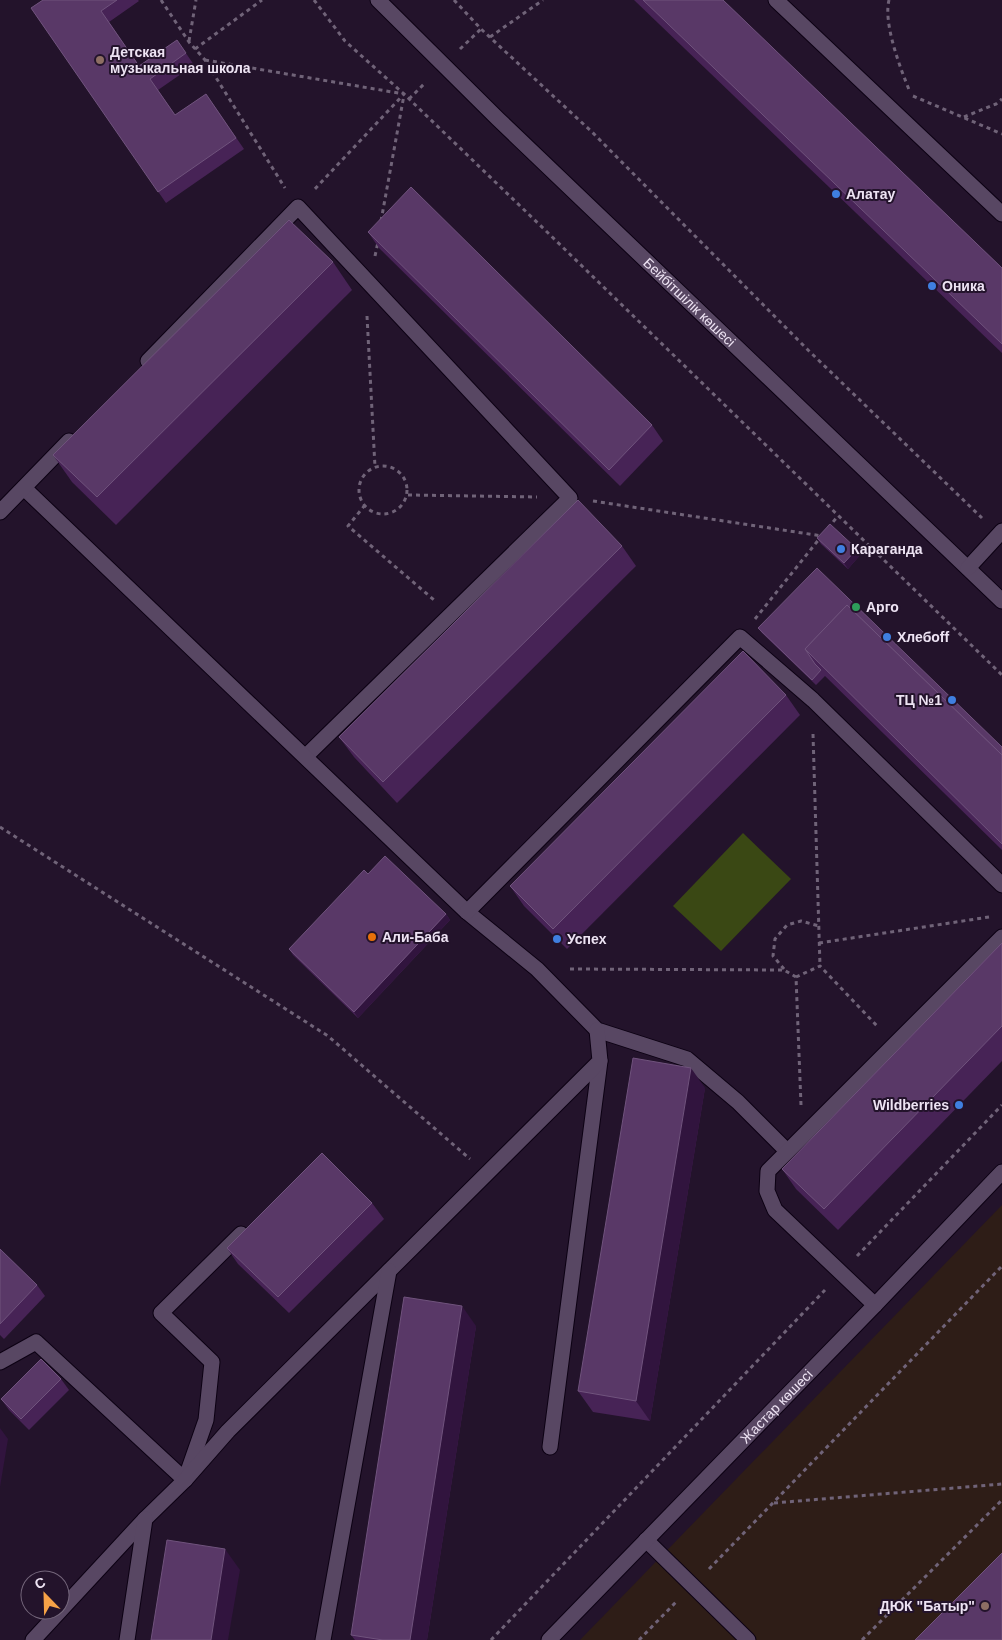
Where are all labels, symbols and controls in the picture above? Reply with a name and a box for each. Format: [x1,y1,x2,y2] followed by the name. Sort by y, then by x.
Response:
[110,44,251,76] place label: Детская музыкальная школа
[94,54,106,66] marker: Детская музыкальная школа
[846,186,895,202] place label: Алатау
[830,188,842,200] marker: Алатау
[640,255,739,350] street label: Бейбітшілік көшесі
[942,278,985,294] place label: Оника
[926,280,938,292] marker: Оника
[851,541,923,557] place label: Караганда
[835,543,847,555] marker: Караганда
[866,599,899,615] place label: Арго
[850,601,862,613] marker: Арго
[897,629,950,645] place label: Хлебoff
[881,631,893,643] marker: Хлебoff
[896,692,942,708] place label: ТЦ №1
[946,694,958,706] marker: ТЦ №1
[382,929,449,945] place label: Али-Баба
[366,931,378,943] marker: Али-Баба
[567,931,607,947] place label: Успех
[551,933,563,945] marker: Успех
[873,1097,949,1113] place label: Wildberries
[953,1099,965,1111] marker: Wildberries
[737,1366,816,1447] street label: Жастар көшесі
[20,1570,70,1620] north arrow
[32,1574,48,1592] text: С
[880,1598,975,1614] place label: ДЮК "Батыр"
[979,1600,991,1612] marker: ДЮК "Батыр"

